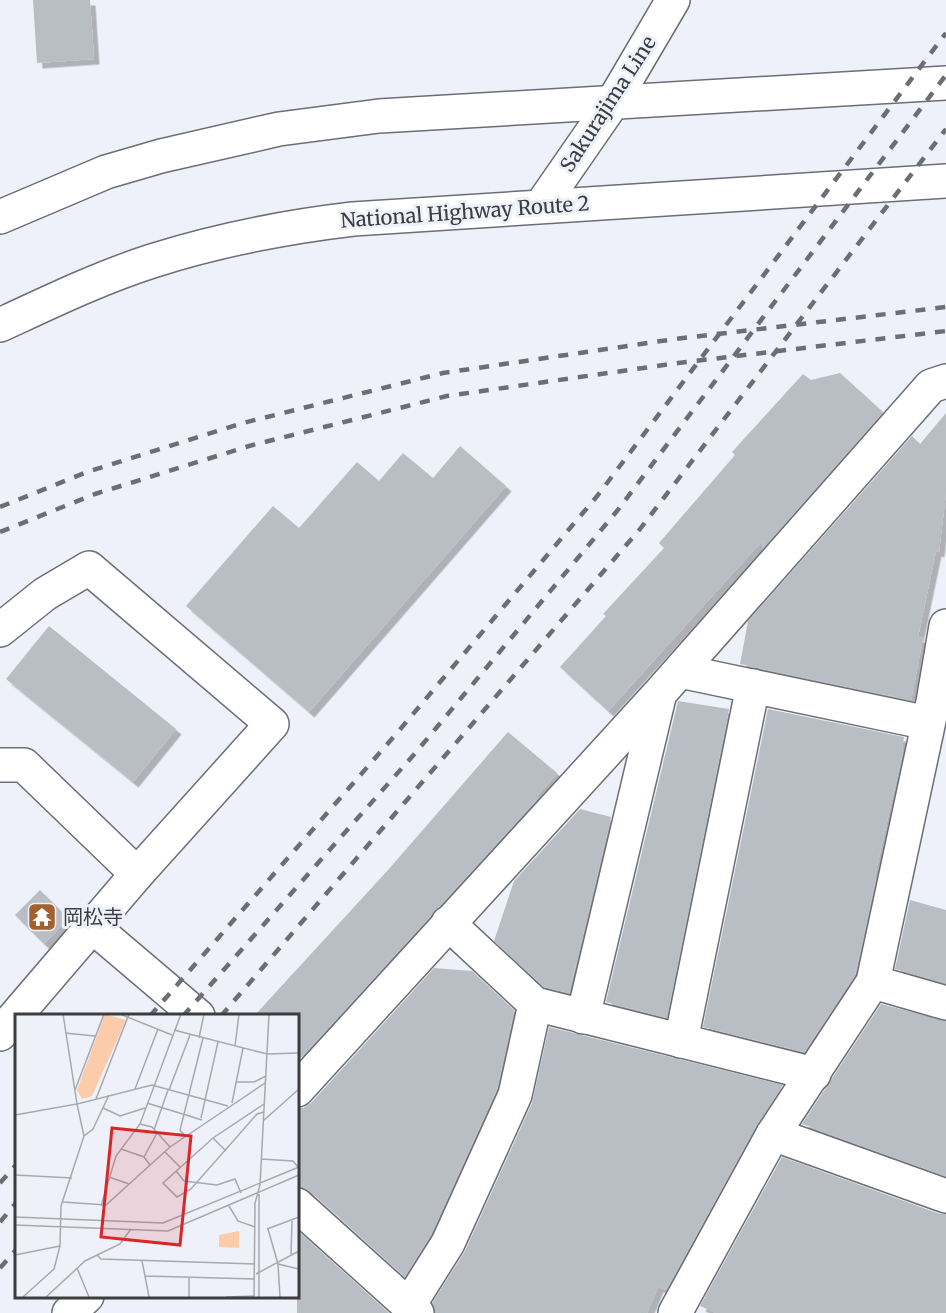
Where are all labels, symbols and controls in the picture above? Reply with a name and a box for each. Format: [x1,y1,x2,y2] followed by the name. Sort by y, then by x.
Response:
[554,31,661,176] street label: Sakurajima Line
[340,190,590,233] street label: National Highway Route 2
[26,901,58,933] temple icon: 岡松寺
[63,904,123,929] place label: 岡松寺
[15,1014,298,1298] inset map

